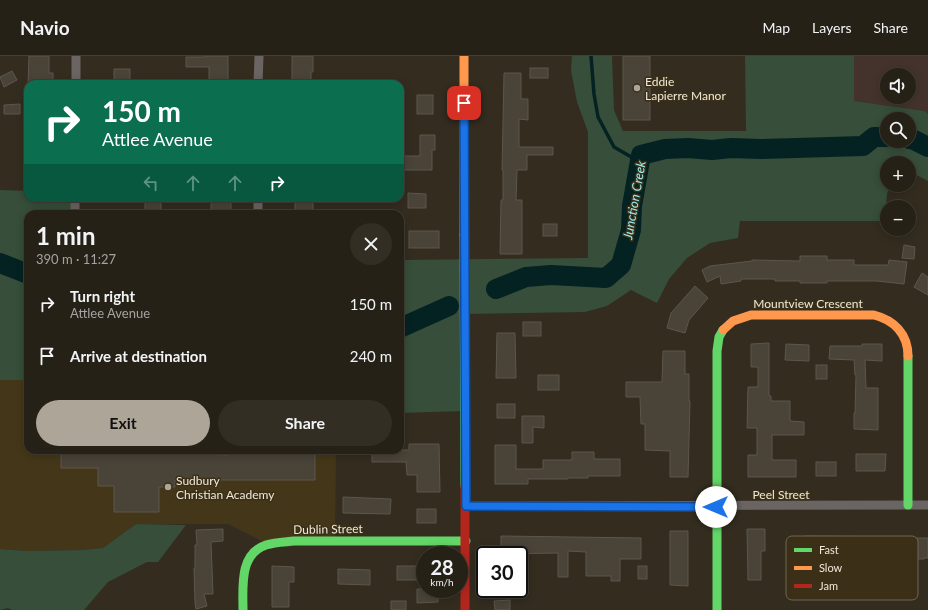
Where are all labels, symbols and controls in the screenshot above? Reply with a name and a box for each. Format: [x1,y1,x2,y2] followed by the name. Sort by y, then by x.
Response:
[20,16,70,39] text: Navio
[762,19,790,36] text: Map
[812,19,852,36] text: Layers
[874,19,908,36] text: Share
[880,68,916,236] map controls
[880,68,916,104] button: sound
[645,74,726,103] place label: Eddie Lapierre Manor
[632,83,642,93] marker: Eddie Lapierre Manor
[447,86,481,120] pin
[453,92,475,114] icon: arrive
[102,94,181,128] text: 150 m
[36,96,88,148] icon: right
[880,112,916,148] button: search
[102,128,213,150] text: Attlee Avenue
[880,156,916,192] button: +
[619,159,649,242] water label: Junction Creek
[140,172,162,194] icon: left
[182,172,204,194] icon: ahead
[224,172,246,194] icon: ahead
[266,172,288,194] icon: right
[880,200,916,236] button: −
[36,221,96,250] text: 1 min
[350,223,392,265] button: close
[36,251,116,267] text: 390 m · 11:27
[70,287,135,305] text: Turn right
[36,293,58,315] icon: right
[350,295,392,313] text: 150 m
[753,296,863,311] street label: Mountview Crescent
[70,305,150,321] text: Attlee Avenue
[36,345,58,367] icon: arrive
[70,347,207,365] text: Arrive at destination
[350,347,392,365] text: 240 m
[36,400,210,446] button: Exit
[218,400,392,446] button: Share
[176,473,275,502] place label: Sudbury Christian Academy
[163,482,173,492] marker: Sudbury Christian Academy
[695,486,737,528] position arrow
[752,487,810,502] street label: Peel Street
[293,521,364,537] street label: Dublin Street
[786,536,918,600] legend
[819,543,839,556] text: Fast
[476,546,528,598] speed limit sign: 30
[430,555,454,579] text: 28
[819,561,843,574] text: Slow
[430,576,454,588] text: km/h
[819,579,838,592] text: Jam

